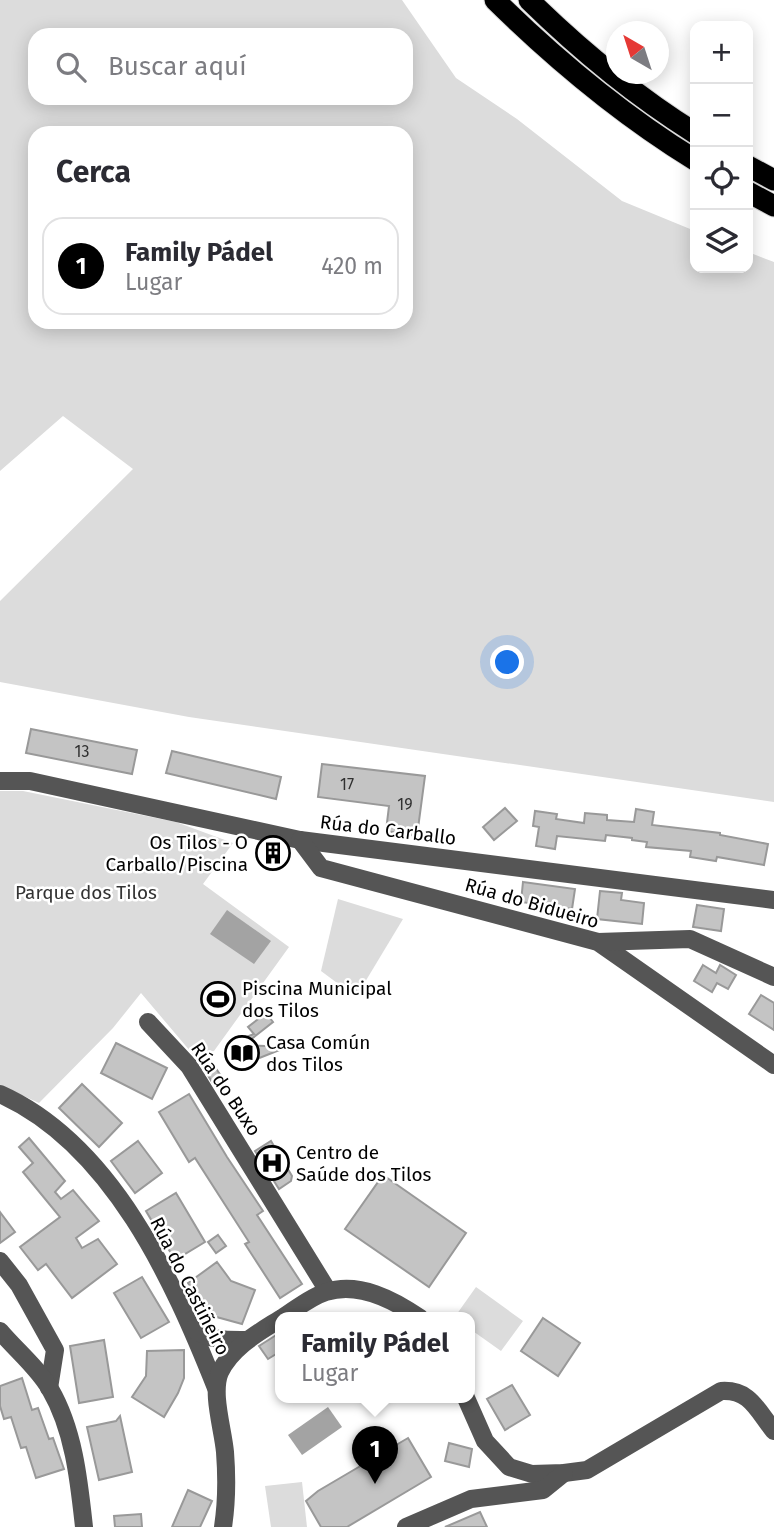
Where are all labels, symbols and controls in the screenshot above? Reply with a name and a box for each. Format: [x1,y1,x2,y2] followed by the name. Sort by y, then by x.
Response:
[606,21,669,84] north arrow
[690,21,753,273] map controls
[690,21,753,84] button: +
[28,28,413,105] search box
[52,48,90,86] icon: search
[108,51,246,82] text: Buscar aquí
[690,84,753,147] button: −
[690,147,753,210] button: locate
[56,154,131,190] text: Cerca
[690,210,753,273] button: layers
[125,237,273,268] text: Family Pádel
[76,252,86,280] text: 1
[321,252,383,280] text: 420 m
[125,268,182,296] text: Lugar
[490,645,524,679] your location
[75,742,89,761] house number: 13
[340,775,354,794] house number: 17
[397,795,413,814] house number: 19
[319,810,457,850] street label: Rúa do Carballo
[105,831,248,876] place label: Os Tilos - O Carballo/Piscina
[254,834,292,872] building icon: Os Tilos - O Carballo/Piscina
[462,873,602,933] street label: Rúa do Bidueiro
[15,881,157,904] park label: Parque dos Tilos
[242,977,392,1022] place label: Piscina Municipal dos Tilos
[199,980,237,1018] sports icon: Piscina Municipal dos Tilos
[266,1031,370,1076] place label: Casa Común dos Tilos
[223,1034,261,1072] library icon: Casa Común dos Tilos
[186,1038,266,1140] street label: Rúa do Buxo
[296,1141,432,1186] place label: Centro de Saúde dos Tilos
[253,1144,291,1182] hospital icon: Centro de Saúde dos Tilos
[145,1213,235,1359] street label: Rúa do Castiñeiro
[275,1312,475,1403] popup
[301,1328,449,1359] text: Family Pádel
[301,1359,358,1387] text: Lugar
[352,1426,398,1484] pin: 1

